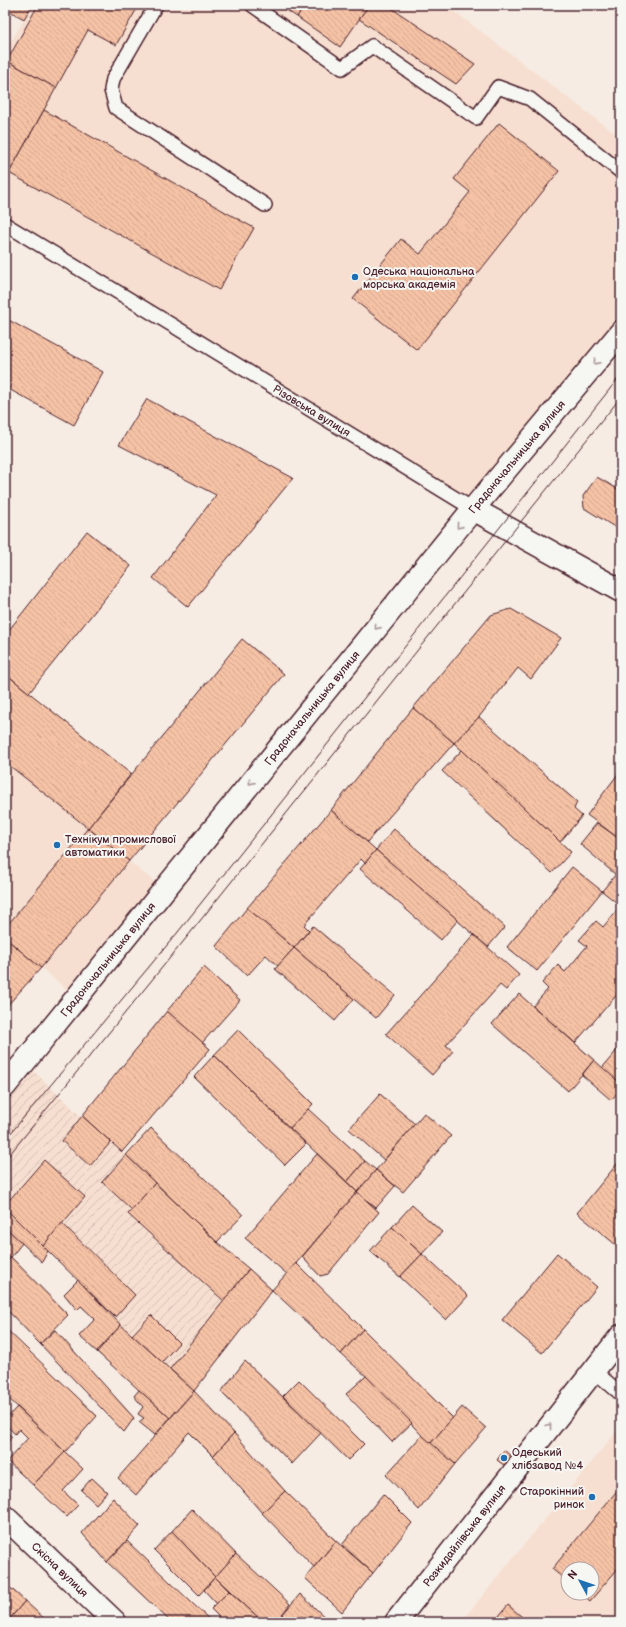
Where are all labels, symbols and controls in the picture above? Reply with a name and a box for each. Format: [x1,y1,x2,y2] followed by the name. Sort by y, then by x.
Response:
[363,265,475,291] place label: Одеська національна морська академія
[350,272,360,282] marker: Одеська національна морська академія
[593,357,600,364] one-way arrow
[270,382,353,439] street label: Різовська вулиця
[466,398,568,516] street label: Градоначальницька вулиця
[456,521,463,529] one-way arrow
[374,622,381,630] one-way arrow
[262,648,362,768] street label: Градоначальницька вулиця
[249,778,256,785] one-way arrow
[65,833,176,859] place label: Технікум промислової автоматики
[52,840,62,850] marker: Технікум промислової автоматики
[58,900,158,1019] street label: Градоначальницька вулиця
[545,1423,552,1430] one-way arrow
[512,1446,583,1472] place label: Одеський хлібзавод №4
[499,1453,509,1463] marker: Одеський хлібзавод №4
[420,1482,508,1589] street label: Розкидайлівська вулиця
[520,1485,584,1511] place label: Старокінний ринок
[587,1492,597,1502] marker: Старокінний ринок
[29,1540,91,1600] street label: Cкісна вулиця
[560,1561,600,1601] north arrow
[565,1568,580,1582] text: N

